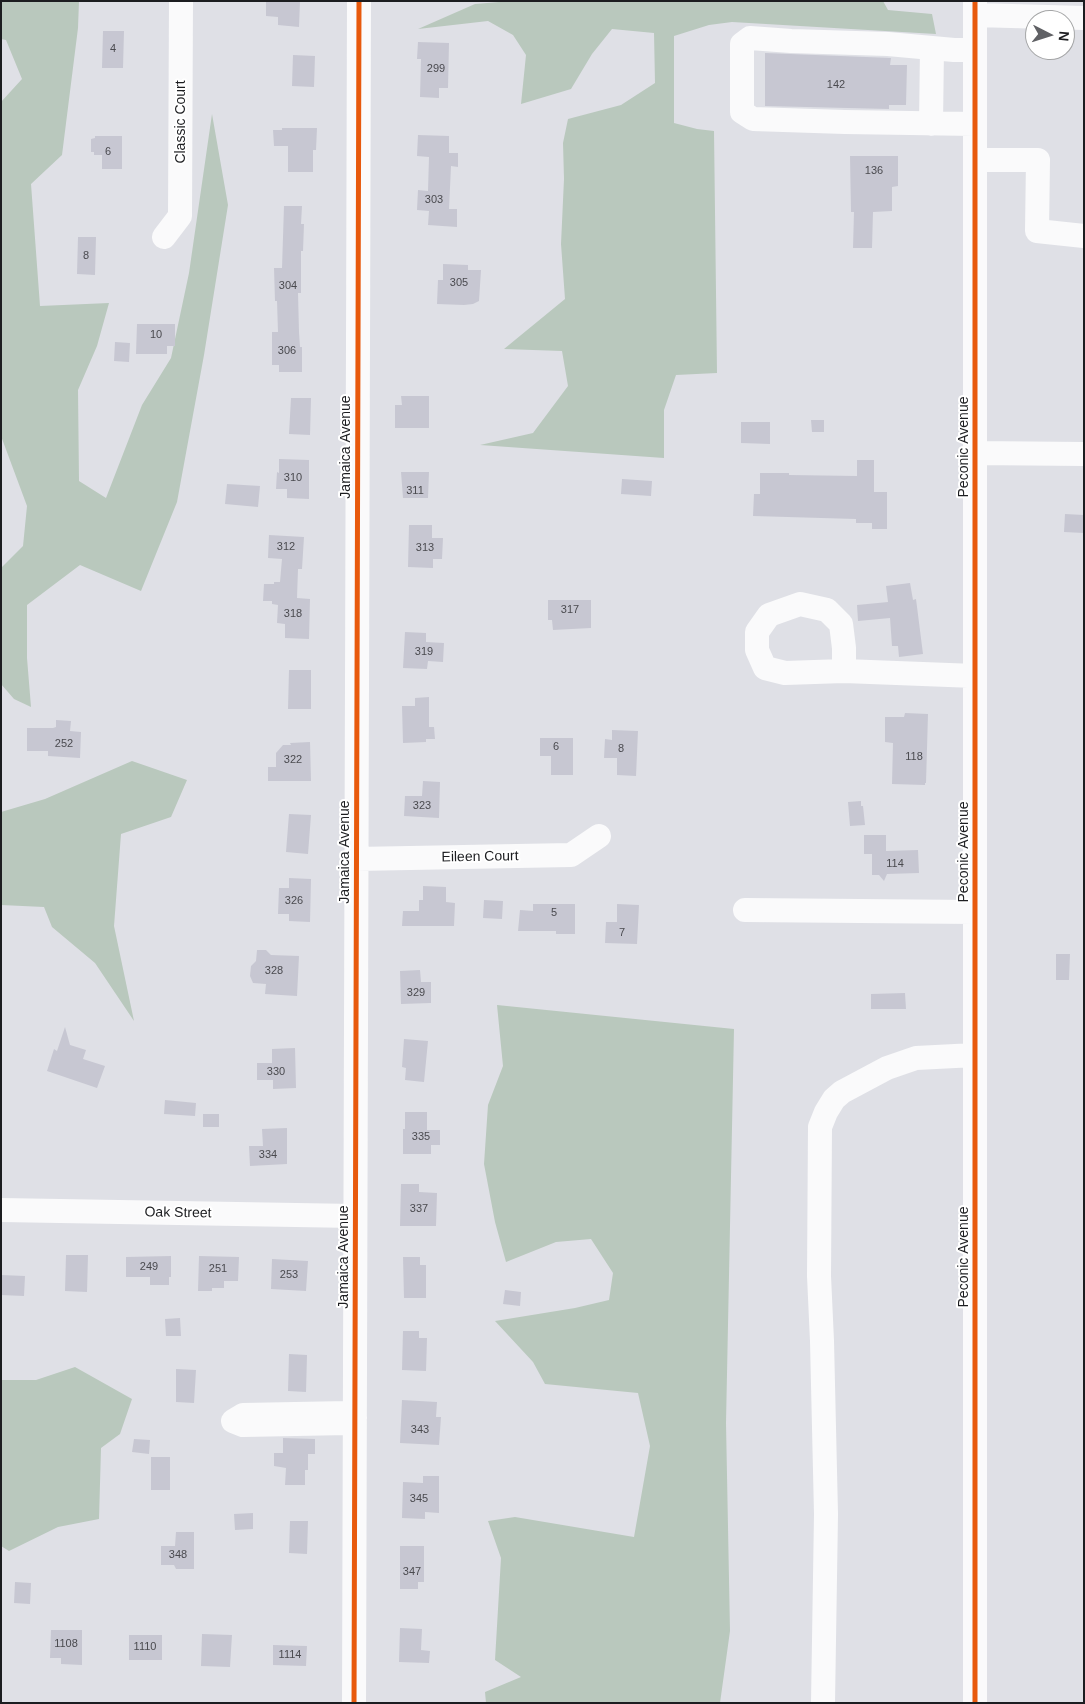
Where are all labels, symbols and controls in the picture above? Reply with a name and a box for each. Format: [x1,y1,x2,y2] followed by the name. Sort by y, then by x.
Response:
[1025,10,1075,60] north arrow
[1056,30,1072,42] text: N
[110,42,116,56] house number: 4
[427,62,445,76] house number: 299
[827,78,845,92] house number: 142
[173,80,189,164] street label: Classic Court
[105,145,111,159] house number: 6
[865,164,883,178] house number: 136
[425,193,443,207] house number: 303
[83,249,89,263] house number: 8
[450,276,468,290] house number: 305
[279,279,297,293] house number: 304
[150,328,162,342] house number: 10
[278,344,296,358] house number: 306
[338,395,354,499] street label: Jamaica Avenue
[956,397,972,497] street label: Peconic Avenue
[284,471,302,485] house number: 310
[406,484,424,498] house number: 311
[277,540,295,554] house number: 312
[416,541,434,555] house number: 313
[561,603,579,617] house number: 317
[284,607,302,621] house number: 318
[415,645,433,659] house number: 319
[55,737,73,751] house number: 252
[553,740,559,754] house number: 6
[618,742,624,756] house number: 8
[905,750,923,764] house number: 118
[284,753,302,767] house number: 322
[413,799,431,813] house number: 323
[337,800,353,904] street label: Jamaica Avenue
[956,802,972,902] street label: Peconic Avenue
[441,848,519,866] street label: Eileen Court
[886,857,904,871] house number: 114
[285,894,303,908] house number: 326
[551,906,557,920] house number: 5
[619,926,625,940] house number: 7
[265,964,283,978] house number: 328
[407,986,425,1000] house number: 329
[267,1065,285,1079] house number: 330
[412,1130,430,1144] house number: 335
[259,1148,277,1162] house number: 334
[410,1202,428,1216] house number: 337
[144,1204,212,1222] street label: Oak Street
[336,1205,352,1309] street label: Jamaica Avenue
[956,1207,972,1307] street label: Peconic Avenue
[140,1260,158,1274] house number: 249
[209,1262,227,1276] house number: 251
[280,1268,298,1282] house number: 253
[411,1423,429,1437] house number: 343
[410,1492,428,1506] house number: 345
[169,1548,187,1562] house number: 348
[403,1565,421,1579] house number: 347
[54,1637,78,1651] house number: 1108
[134,1640,156,1654] house number: 1110
[279,1648,301,1662] house number: 1114

